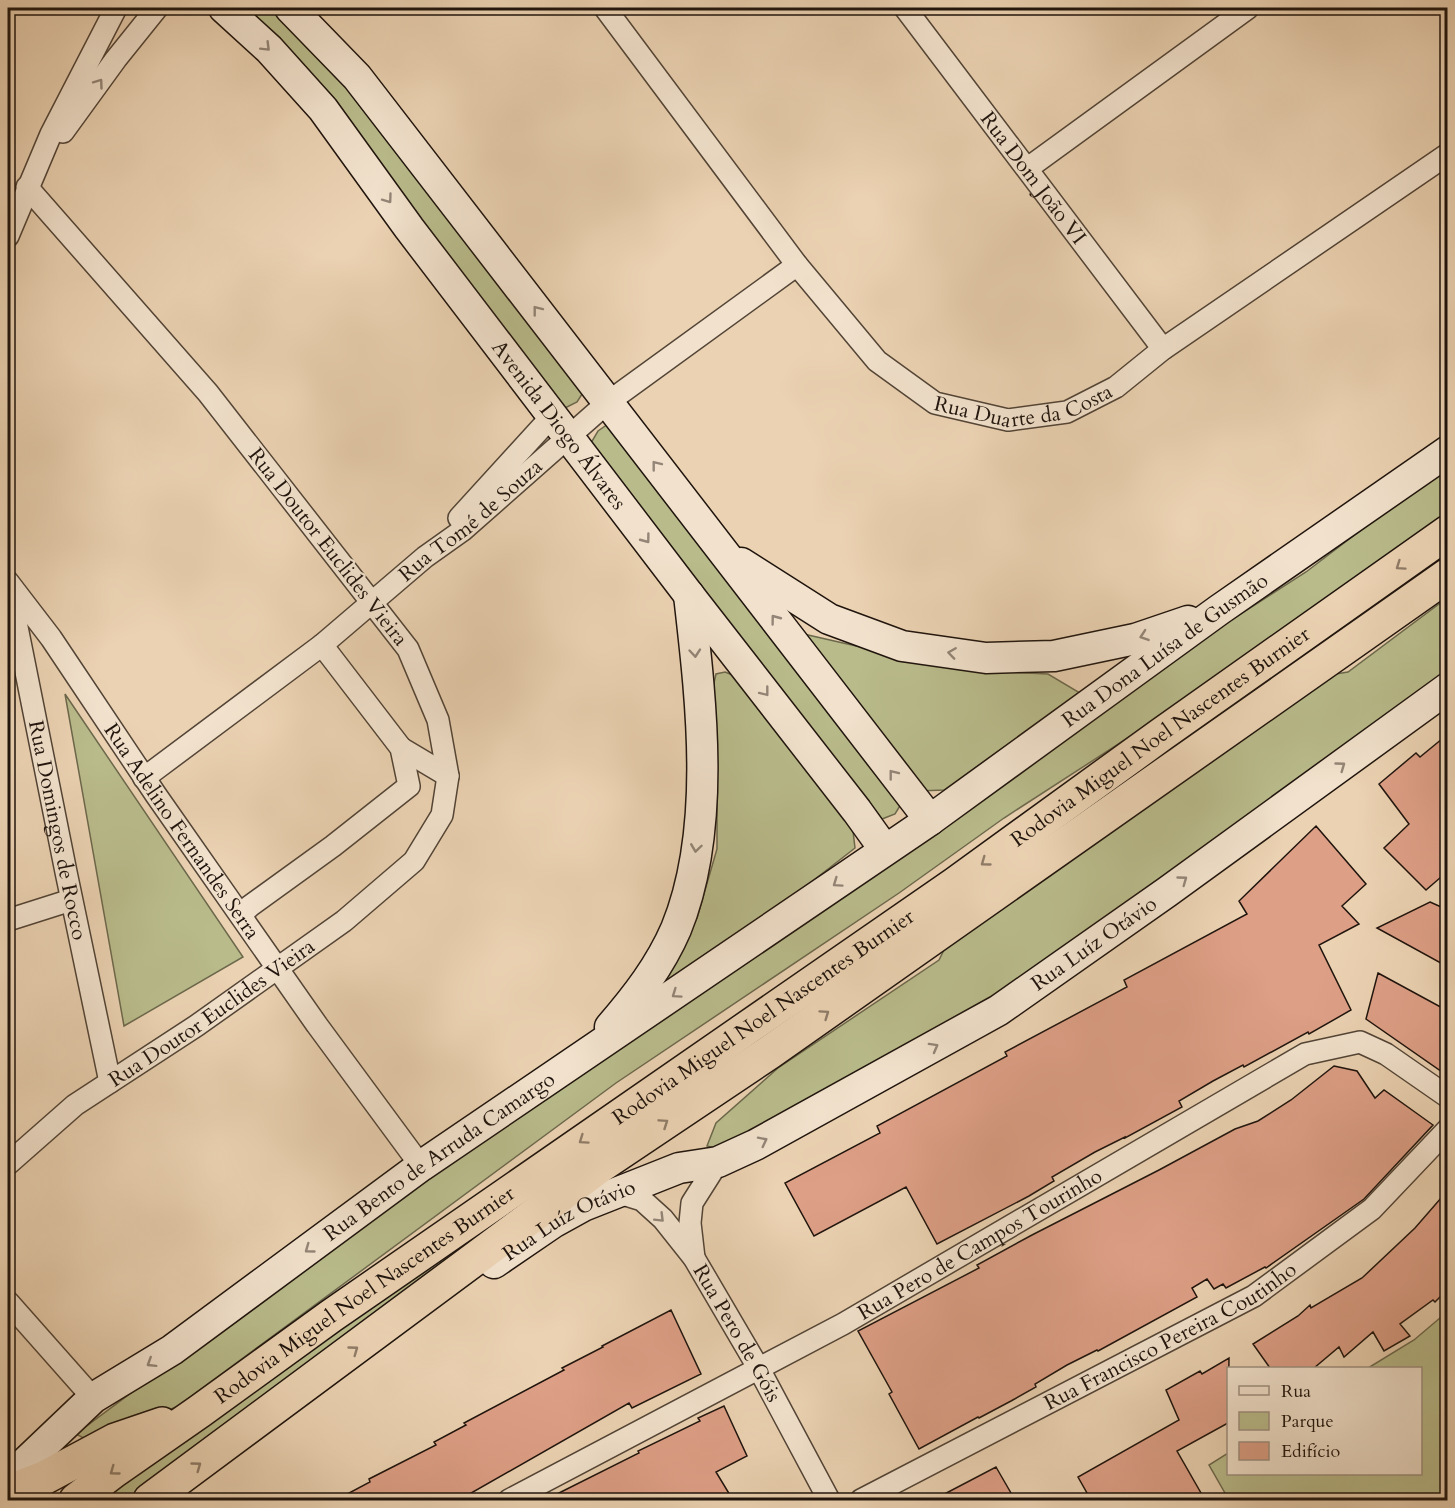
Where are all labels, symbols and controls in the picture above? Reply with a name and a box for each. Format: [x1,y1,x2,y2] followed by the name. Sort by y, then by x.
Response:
[259,40,270,51] one-way arrow
[91,78,102,89] one-way arrow
[974,105,1093,250] street label: Rua Dom João VI
[381,193,392,204] one-way arrow
[533,306,544,317] one-way arrow
[485,334,633,516] street label: Avenida Diogo Álvares
[931,377,1117,435] street label: Rua Duarte da Costa
[241,442,415,652] street label: Rua Doutor Euclides Vieira
[392,452,548,588] street label: Rua Tomé de Souza
[652,461,663,472] one-way arrow
[638,532,649,543] one-way arrow
[1395,559,1406,570] one-way arrow
[1056,566,1274,734] street label: Rua Dona Luísa de Gusmão
[771,615,782,626] one-way arrow
[1005,619,1316,854] street label: Rodovia Miguel Noel Nascentes Burnier
[1139,629,1150,641] one-way arrow
[947,648,957,660] one-way arrow
[688,649,701,658] one-way arrow
[758,686,769,697] one-way arrow
[97,717,267,945] street label: Rua Adelino Fernandes Serra
[22,718,94,943] street label: Rua Domingos de Rocco
[1334,762,1345,773] one-way arrow
[890,770,901,781] one-way arrow
[690,843,703,852] one-way arrow
[980,855,991,866] one-way arrow
[832,876,843,887] one-way arrow
[1177,876,1188,887] one-way arrow
[1025,889,1163,998] street label: Rua Luíz Otávio
[606,902,920,1132] street label: Rodovia Miguel Noel Nascentes Burnier
[103,932,321,1094] street label: Rua Doutor Euclides Vieira
[672,987,683,998] one-way arrow
[818,1010,829,1021] one-way arrow
[928,1043,938,1054] one-way arrow
[317,1065,561,1248] street label: Rua Bento de Arruda Camargo
[657,1119,668,1130] one-way arrow
[578,1133,589,1144] one-way arrow
[757,1136,768,1148] one-way arrow
[852,1161,1107,1327] street label: Rua Pero de Campos Tourinho
[497,1172,640,1268] street label: Rua Luíz Otávio
[208,1178,521,1411] street label: Rodovia Miguel Noel Nascentes Burnier
[653,1211,664,1221] one-way arrow
[305,1241,316,1252] one-way arrow
[1039,1255,1299,1415] street label: Rua Francisco Pereira Coutinho
[686,1259,788,1407] street label: Rua Pero de Góis
[347,1346,358,1357] one-way arrow
[147,1355,157,1367] one-way arrow
[1227,1367,1422,1475] legend
[1281,1409,1334,1434] text: Parque
[1281,1439,1341,1464] text: Edifício
[190,1462,201,1473] one-way arrow
[110,1463,121,1474] one-way arrow

